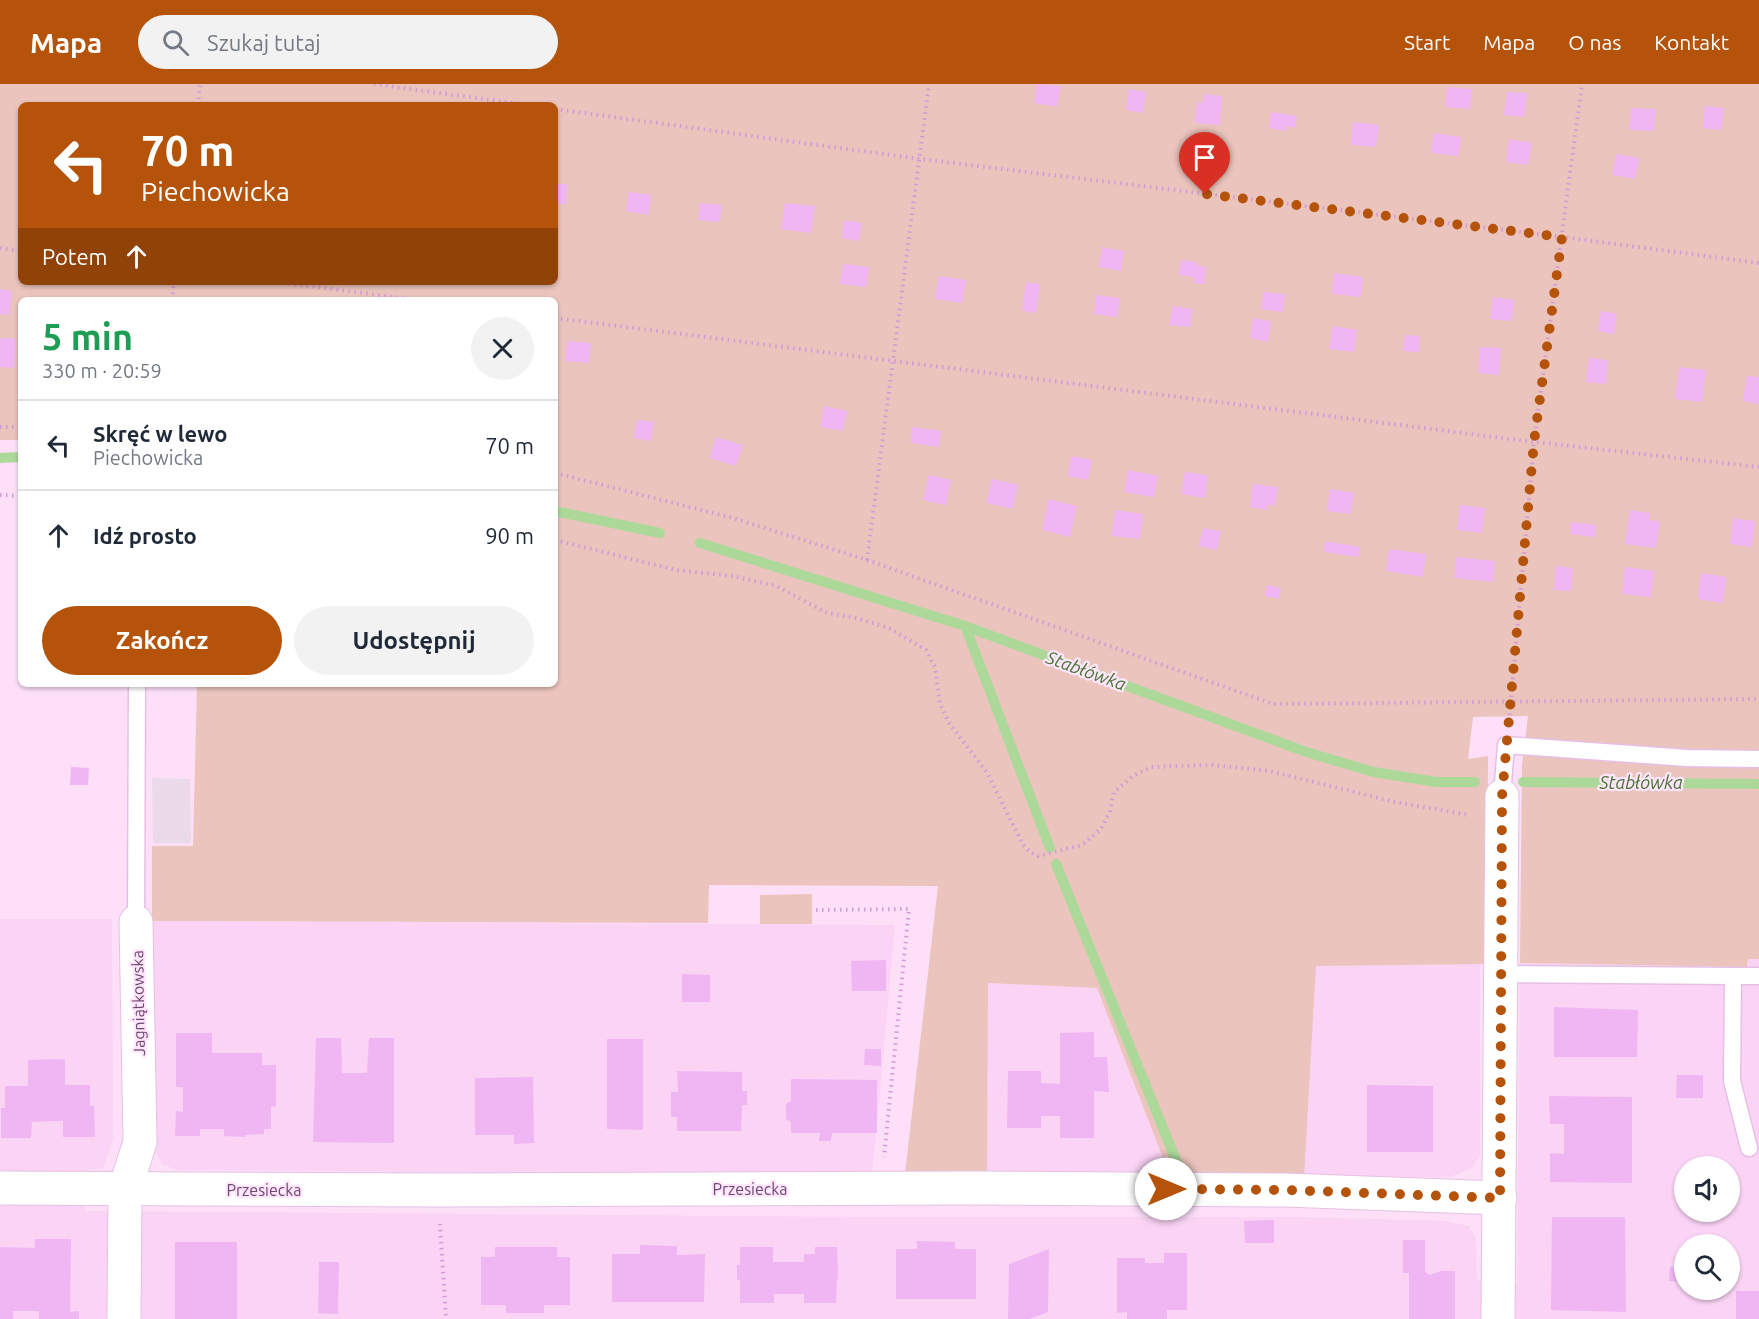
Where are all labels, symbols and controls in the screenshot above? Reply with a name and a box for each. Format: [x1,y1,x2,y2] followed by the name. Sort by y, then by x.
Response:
[138,15,558,69] search box
[159,26,192,59] icon: search
[30,27,102,58] text: Mapa
[207,30,321,55] text: Szukaj tutaj
[1404,30,1450,54] text: Start
[1483,30,1535,54] text: Mapa
[1568,30,1621,54] text: O nas
[1654,30,1729,54] text: Kontakt
[42,126,120,204] icon: left
[141,127,235,174] text: 70 m
[1179,132,1230,194] pin
[1188,141,1221,174] icon: arrive
[141,176,290,206] text: Piechowicka
[120,240,153,273] icon: ahead
[42,244,108,269] text: Potem
[42,316,133,357] text: 5 min
[471,317,534,380] button: close
[42,359,162,382] text: 330 m · 20:59
[93,421,227,446] text: Skręć w lewo
[42,429,75,462] icon: left
[485,433,534,458] text: 70 m
[93,446,203,469] text: Piechowicka
[42,519,75,552] icon: ahead
[93,523,197,548] text: Idź prosto
[485,523,534,548] text: 90 m
[42,606,282,675] button: Zakończ
[294,606,534,675] button: Udostępnij
[1043,646,1129,694] water label: Stabłówka
[1598,772,1683,792] water label: Stabłówka
[128,950,148,1056] street label: Jagniątkowska
[1674,1156,1740,1300] map controls
[1674,1156,1740,1222] button: sound
[1134,1157,1198,1221] position arrow
[712,1180,788,1198] street label: Przesiecka
[226,1181,302,1199] street label: Przesiecka
[1674,1234,1740,1300] button: search

